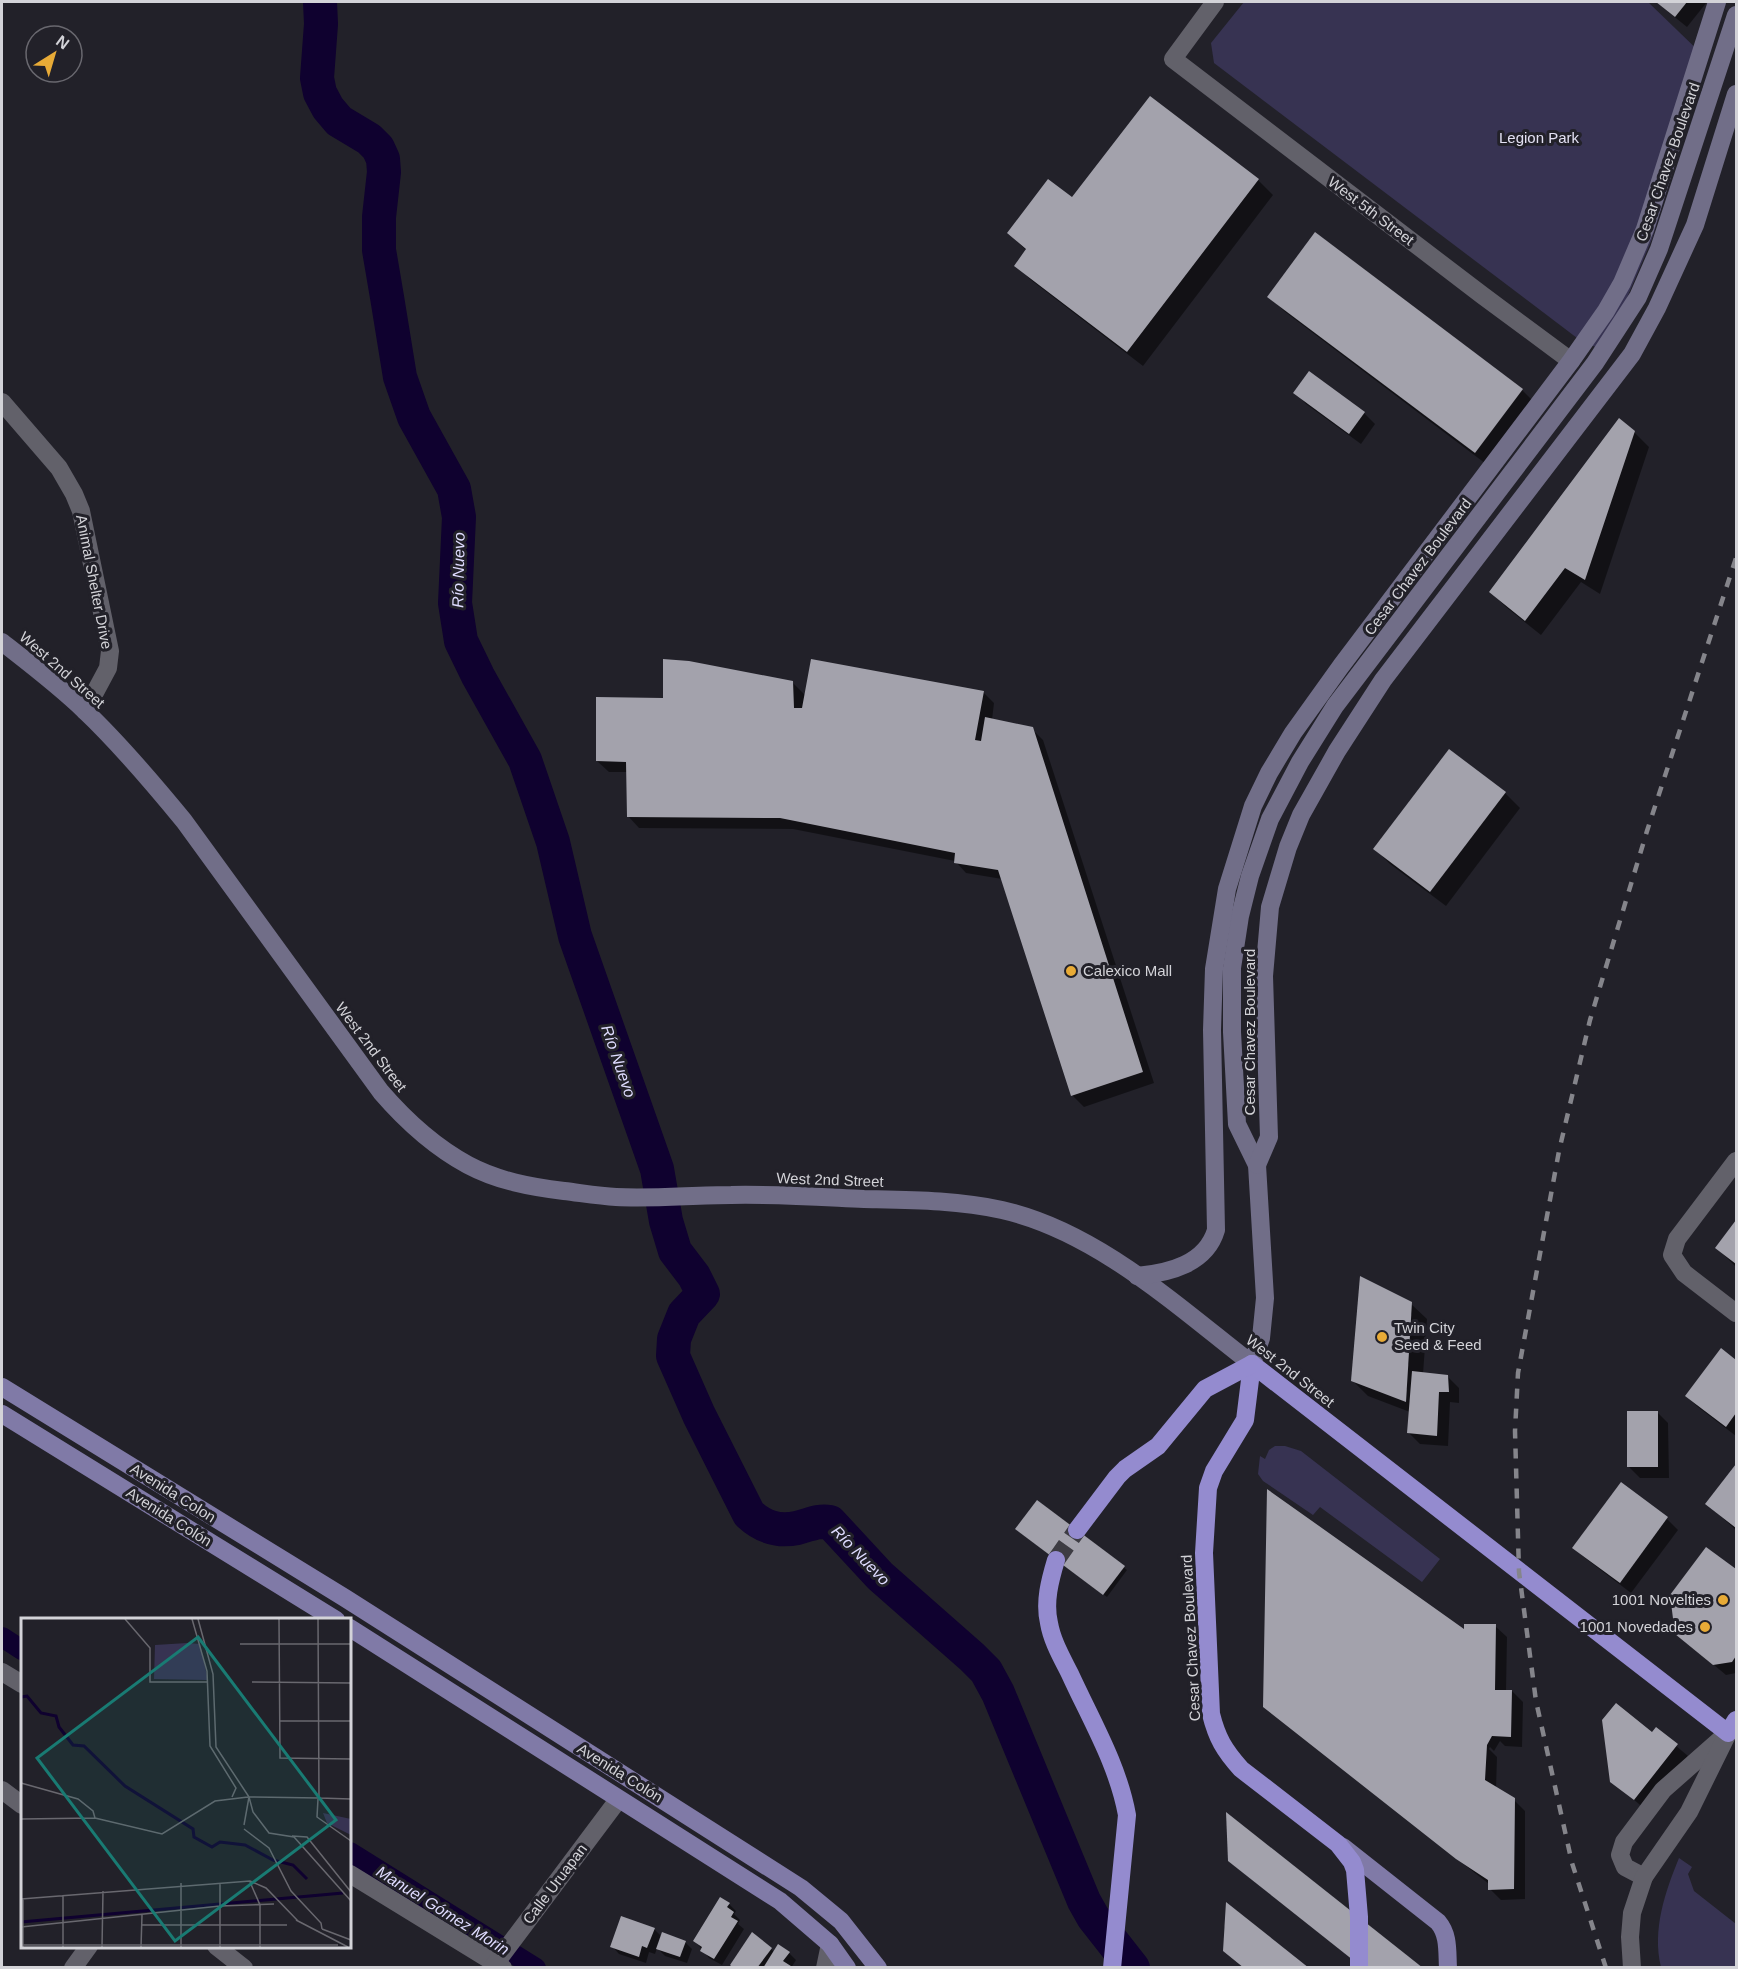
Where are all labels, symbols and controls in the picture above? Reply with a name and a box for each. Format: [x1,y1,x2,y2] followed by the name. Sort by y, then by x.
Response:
[24,24,84,84] north arrow
[53,32,72,53] text: N
[1632,80,1703,243] street label: Cesar Chavez Boulevard
[1499,129,1580,146] park label: Legion Park
[1325,173,1418,249] street label: West 5th Street
[1361,495,1475,638] street label: Cesar Chavez Boulevard
[73,513,116,651] street label: Animal Shelter Drive
[449,532,468,608] water label: Río Nuevo
[16,628,109,712] street label: West 2nd Street
[1241,949,1258,1115] street label: Cesar Chavez Boulevard
[1083,962,1172,979] place label: Calexico Mall
[1064,964,1078,978] marker: Calexico Mall
[332,999,411,1095] street label: West 2nd Street
[598,1023,639,1100] water label: Río Nuevo
[776,1169,885,1190] street label: West 2nd Street
[1394,1319,1482,1353] place label: Twin City Seed & Feed
[1375,1330,1389,1344] marker: Twin City Seed & Feed
[1243,1331,1338,1411] street label: West 2nd Street
[128,1460,219,1526] street label: Avenida Colon
[124,1484,215,1550] street label: Avenida Colón
[828,1522,893,1589] water label: Río Nuevo
[1178,1554,1203,1722] street label: Cesar Chavez Boulevard
[1612,1591,1711,1608] place label: 1001 Novelties
[1716,1593,1730,1607] marker: 1001 Novelties
[21,1618,351,1948] inset map
[1580,1618,1693,1635] place label: 1001 Novedades
[1698,1620,1712,1634] marker: 1001 Novedades
[575,1740,666,1806] street label: Avenida Colón
[519,1840,590,1927] street label: Calle Uruapan
[373,1863,512,1958] water label: Manuel Gómez Morin

